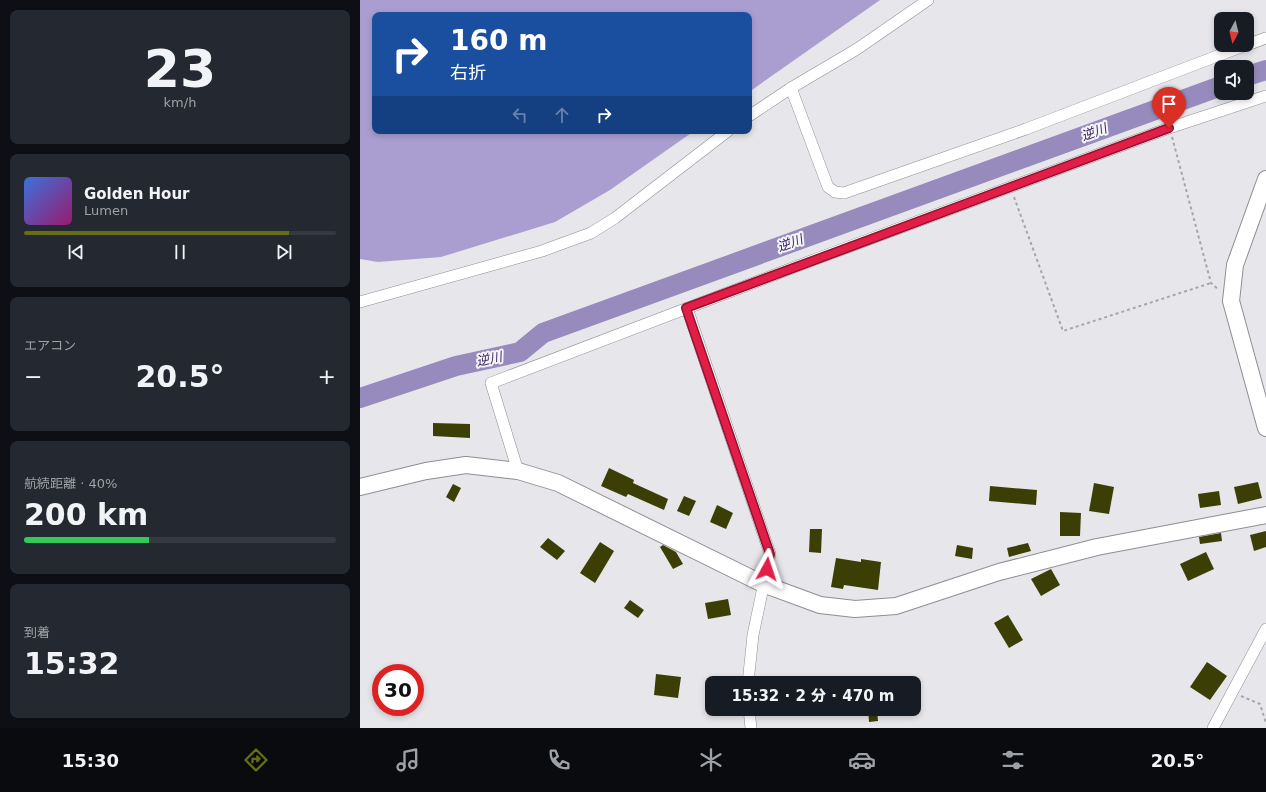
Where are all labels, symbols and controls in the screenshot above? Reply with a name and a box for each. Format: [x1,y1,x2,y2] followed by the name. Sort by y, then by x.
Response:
[1214,12,1254,52] north arrow
[1214,12,1254,100] map controls
[450,24,547,57] text: 160 m
[384,28,436,80] icon: right
[144,39,216,99] text: 23
[1214,60,1254,100] button: sound
[450,62,486,83] text: 右折
[1152,87,1186,128] pin
[1158,93,1180,115] icon: arrive
[164,95,196,110] text: km/h
[509,104,531,126] icon: left
[551,104,573,126] icon: ahead
[593,104,615,126] icon: right
[1079,120,1111,143] water label: 逆川
[84,185,190,203] text: Golden Hour
[84,203,128,218] text: Lumen
[775,231,807,254] water label: 逆川
[65,241,87,263] icon: previous
[169,241,191,263] icon: pause
[273,241,295,263] icon: next
[24,338,76,353] text: エアコン
[475,349,505,369] water label: 逆川
[135,359,225,394] text: 20.5°
[24,364,42,389] text: −
[318,364,336,389] text: +
[24,476,117,491] text: 航続距離 · 40%
[24,497,148,532] text: 200 km
[746,548,788,590] position arrow
[24,625,50,640] text: 到着
[24,646,120,681] text: 15:32
[372,664,424,716] speed limit sign: 30
[732,687,894,705] text: 15:32 · 2 分 · 470 m
[242,746,270,774] icon: directions
[394,746,422,774] icon: music
[545,746,573,774] icon: phone
[697,746,725,774] icon: climate
[848,746,876,774] icon: car
[999,746,1027,774] icon: filters
[62,750,119,771] text: 15:30
[1151,750,1204,771] text: 20.5°

